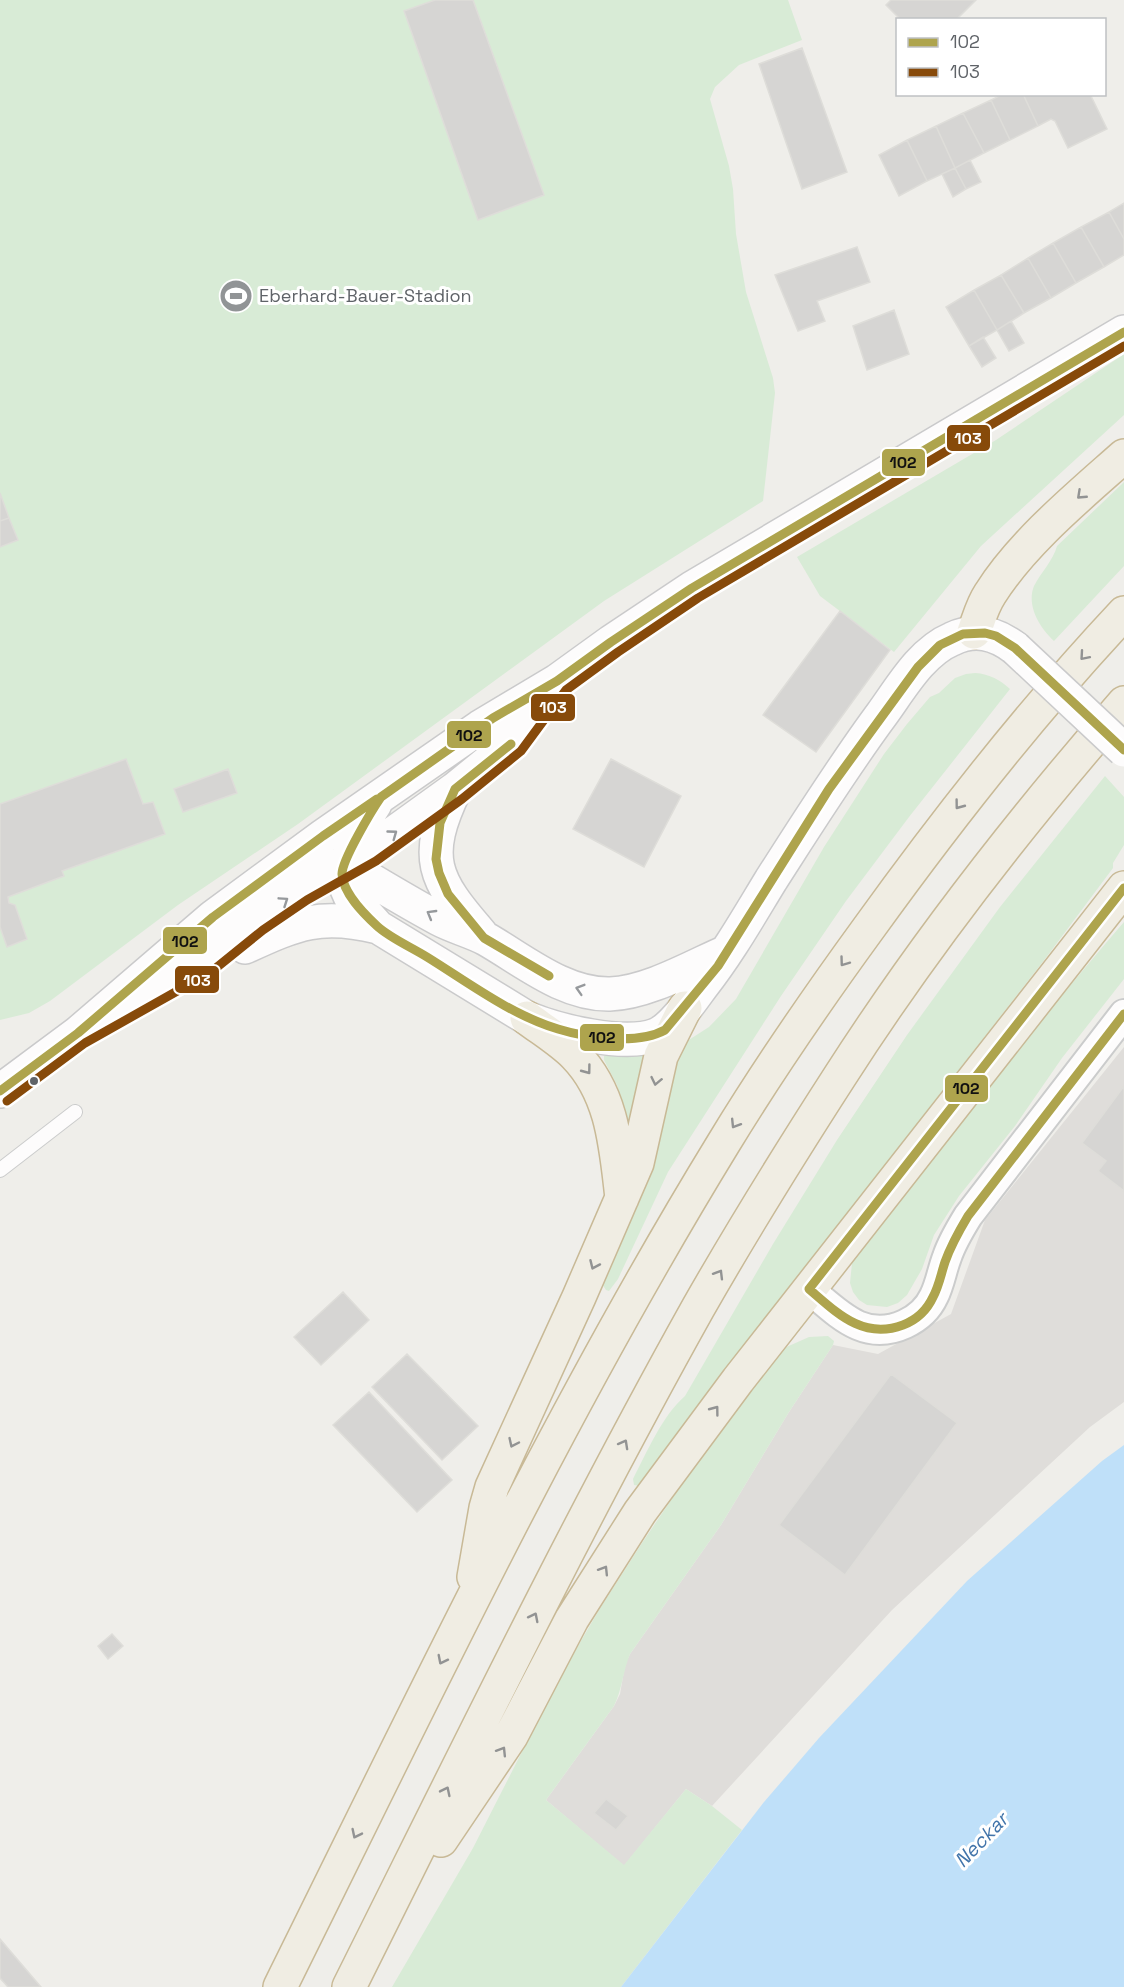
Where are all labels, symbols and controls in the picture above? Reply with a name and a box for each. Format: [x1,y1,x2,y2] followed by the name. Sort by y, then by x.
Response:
[896,18,1106,96] legend
[950,30,980,53] text: 102
[950,60,980,83] text: 103
[218,278,254,314] sports icon: Eberhard-Bauer-Stadion
[259,284,472,307] place label: Eberhard-Bauer-Stadion
[946,424,991,452] line badge: 103
[954,428,982,449] text: 103
[881,448,926,477] line badge: 102
[889,452,917,473] text: 102
[1077,488,1087,499] one-way arrow
[1080,649,1091,660] one-way arrow
[530,693,576,722] line badge: 103
[539,697,567,718] text: 103
[446,720,492,749] line badge: 102
[455,725,483,746] text: 102
[956,799,967,810] one-way arrow
[387,830,398,841] one-way arrow
[277,897,288,908] one-way arrow
[427,910,437,921] one-way arrow
[162,926,208,955] line badge: 102
[171,931,199,952] text: 102
[840,956,851,967] one-way arrow
[174,965,220,994] line badge: 103
[183,970,211,991] text: 103
[575,983,586,996] one-way arrow
[579,1023,625,1052] line badge: 102
[588,1027,616,1048] text: 102
[580,1063,591,1074] one-way arrow
[944,1074,989,1103] line badge: 102
[28,1075,40,1087] unlabelled marker
[650,1076,663,1086] one-way arrow
[952,1078,980,1099] text: 102
[732,1118,743,1129] one-way arrow
[589,1259,601,1270] one-way arrow
[711,1270,723,1280] one-way arrow
[708,1406,719,1417] one-way arrow
[509,1436,521,1447] one-way arrow
[617,1440,628,1450] one-way arrow
[596,1566,608,1576] one-way arrow
[527,1613,538,1624] one-way arrow
[438,1653,450,1664] one-way arrow
[495,1747,506,1758] one-way arrow
[439,1787,451,1798] one-way arrow
[948,1805,1015,1873] water label: Neckar
[351,1828,363,1839] one-way arrow

